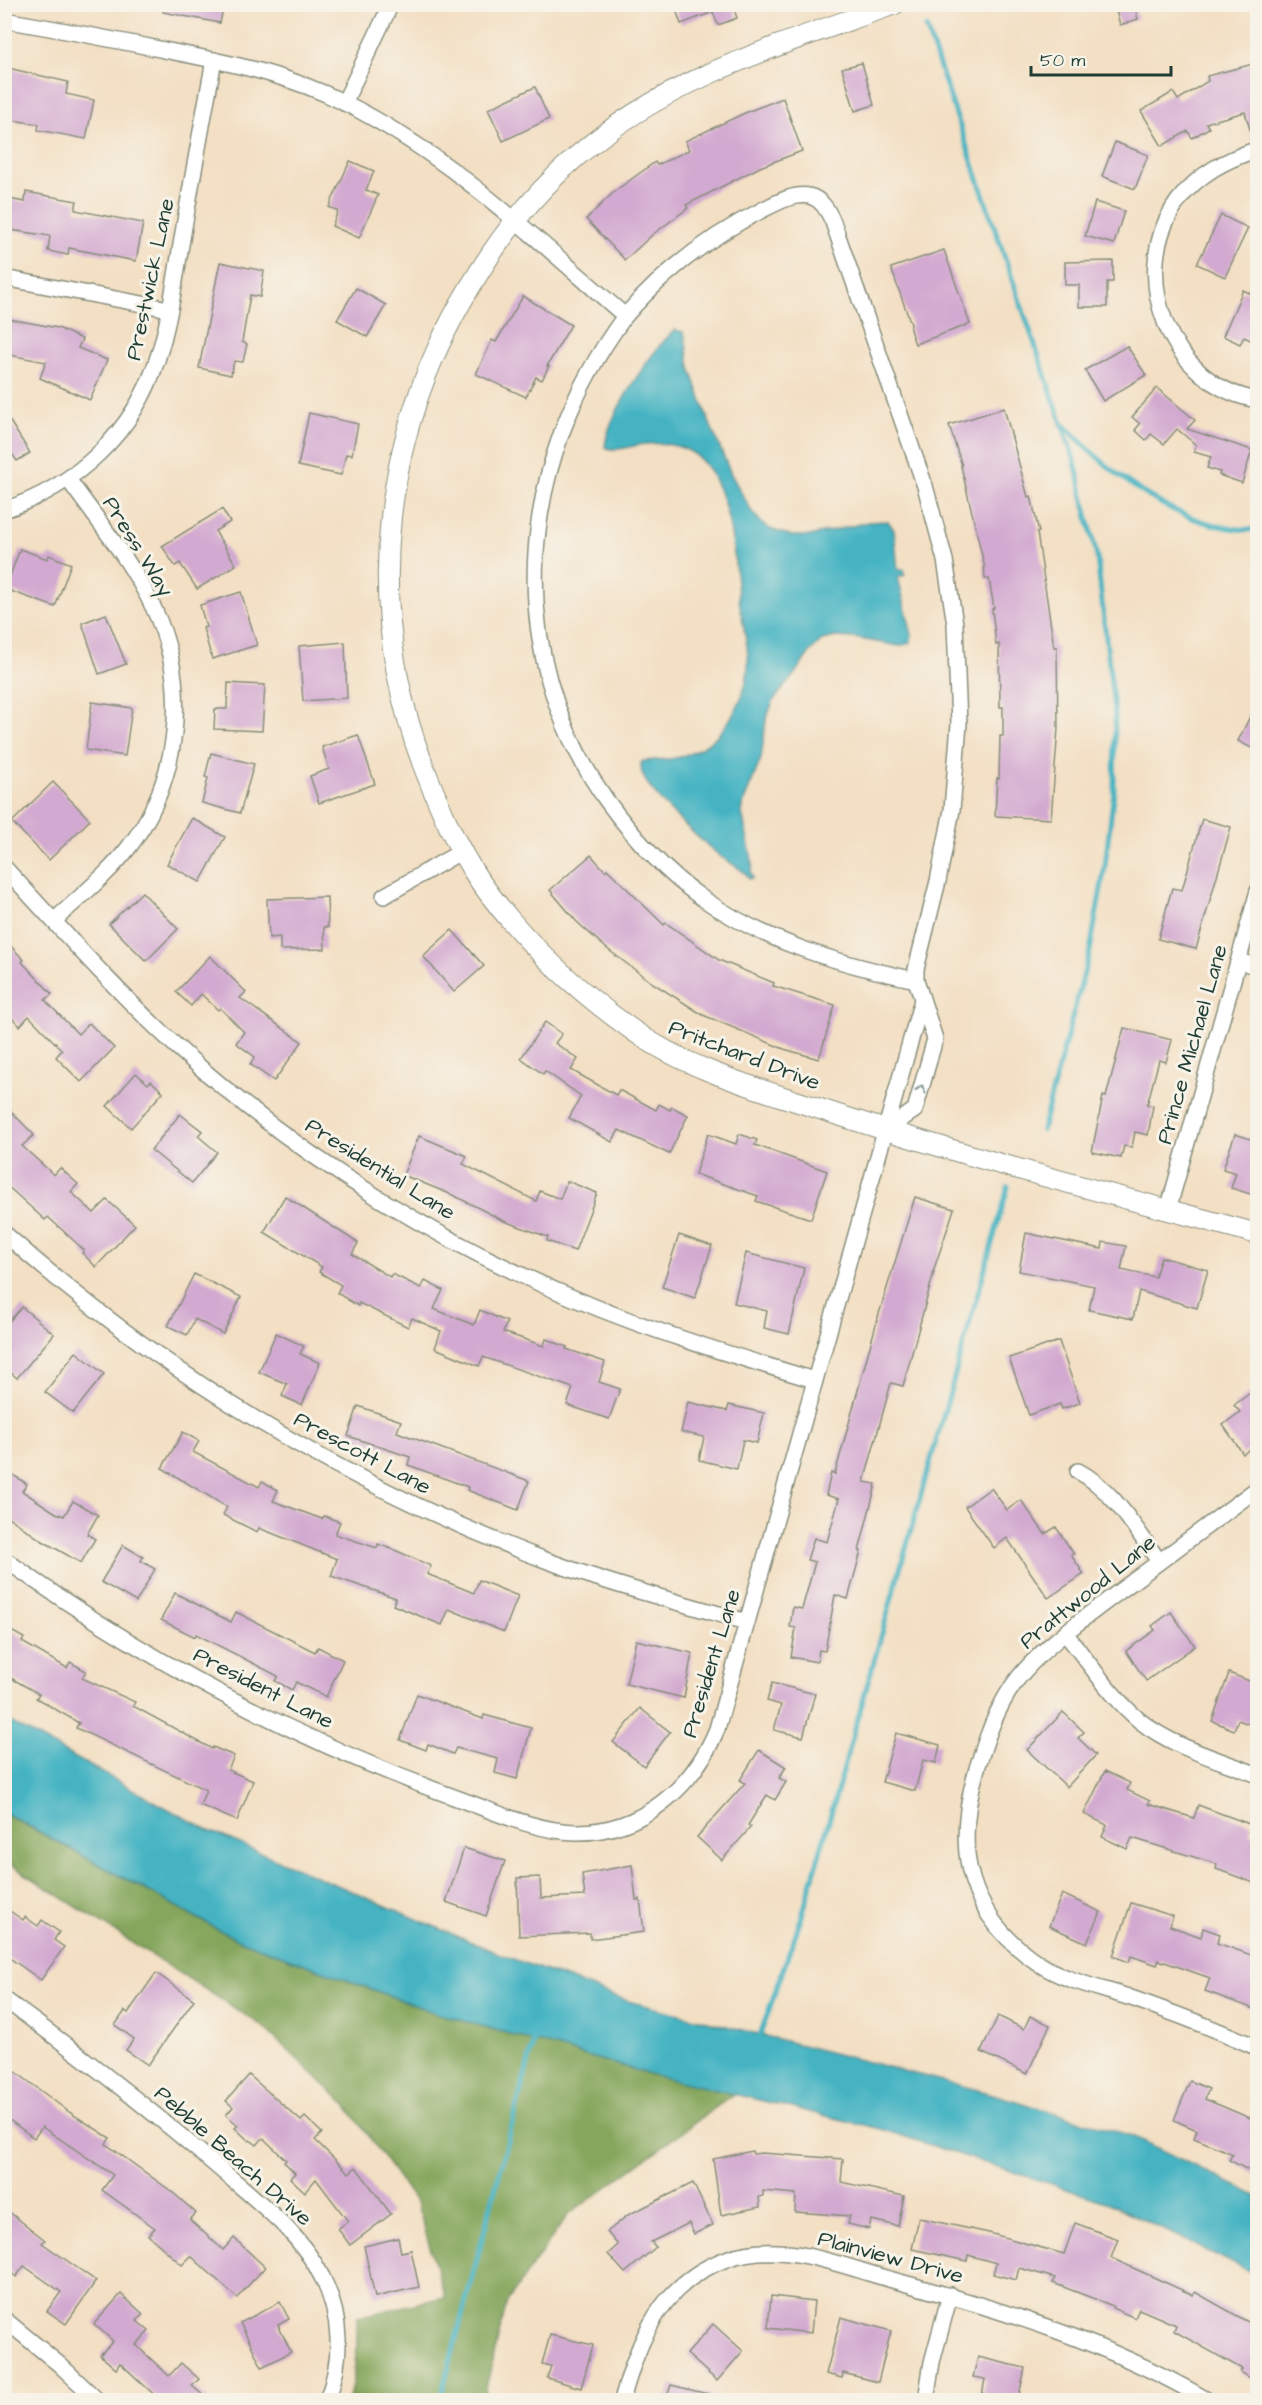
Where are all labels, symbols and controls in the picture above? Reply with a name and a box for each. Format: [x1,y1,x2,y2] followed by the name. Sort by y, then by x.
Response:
[1031,39,1170,77] scale bar
[1040,48,1085,73] text: 50 m
[118,195,183,363] street label: Prestwick Lane
[94,491,181,603] street label: Press Way
[1149,941,1236,1148] street label: Prince Michael Lane
[664,1012,825,1099] street label: Pritchard Drive
[914,1084,926,1094] one-way arrow
[299,1111,461,1228] street label: Presidential Lane
[288,1404,436,1503] street label: Prescott Lane
[1013,1527,1163,1657] street label: Prattwood Lane
[674,1585,749,1741] street label: President Lane
[188,1640,339,1737] street label: President Lane
[147,2079,319,2234] street label: Pebble Beach Drive
[814,2223,967,2292] street label: Plainview Drive

